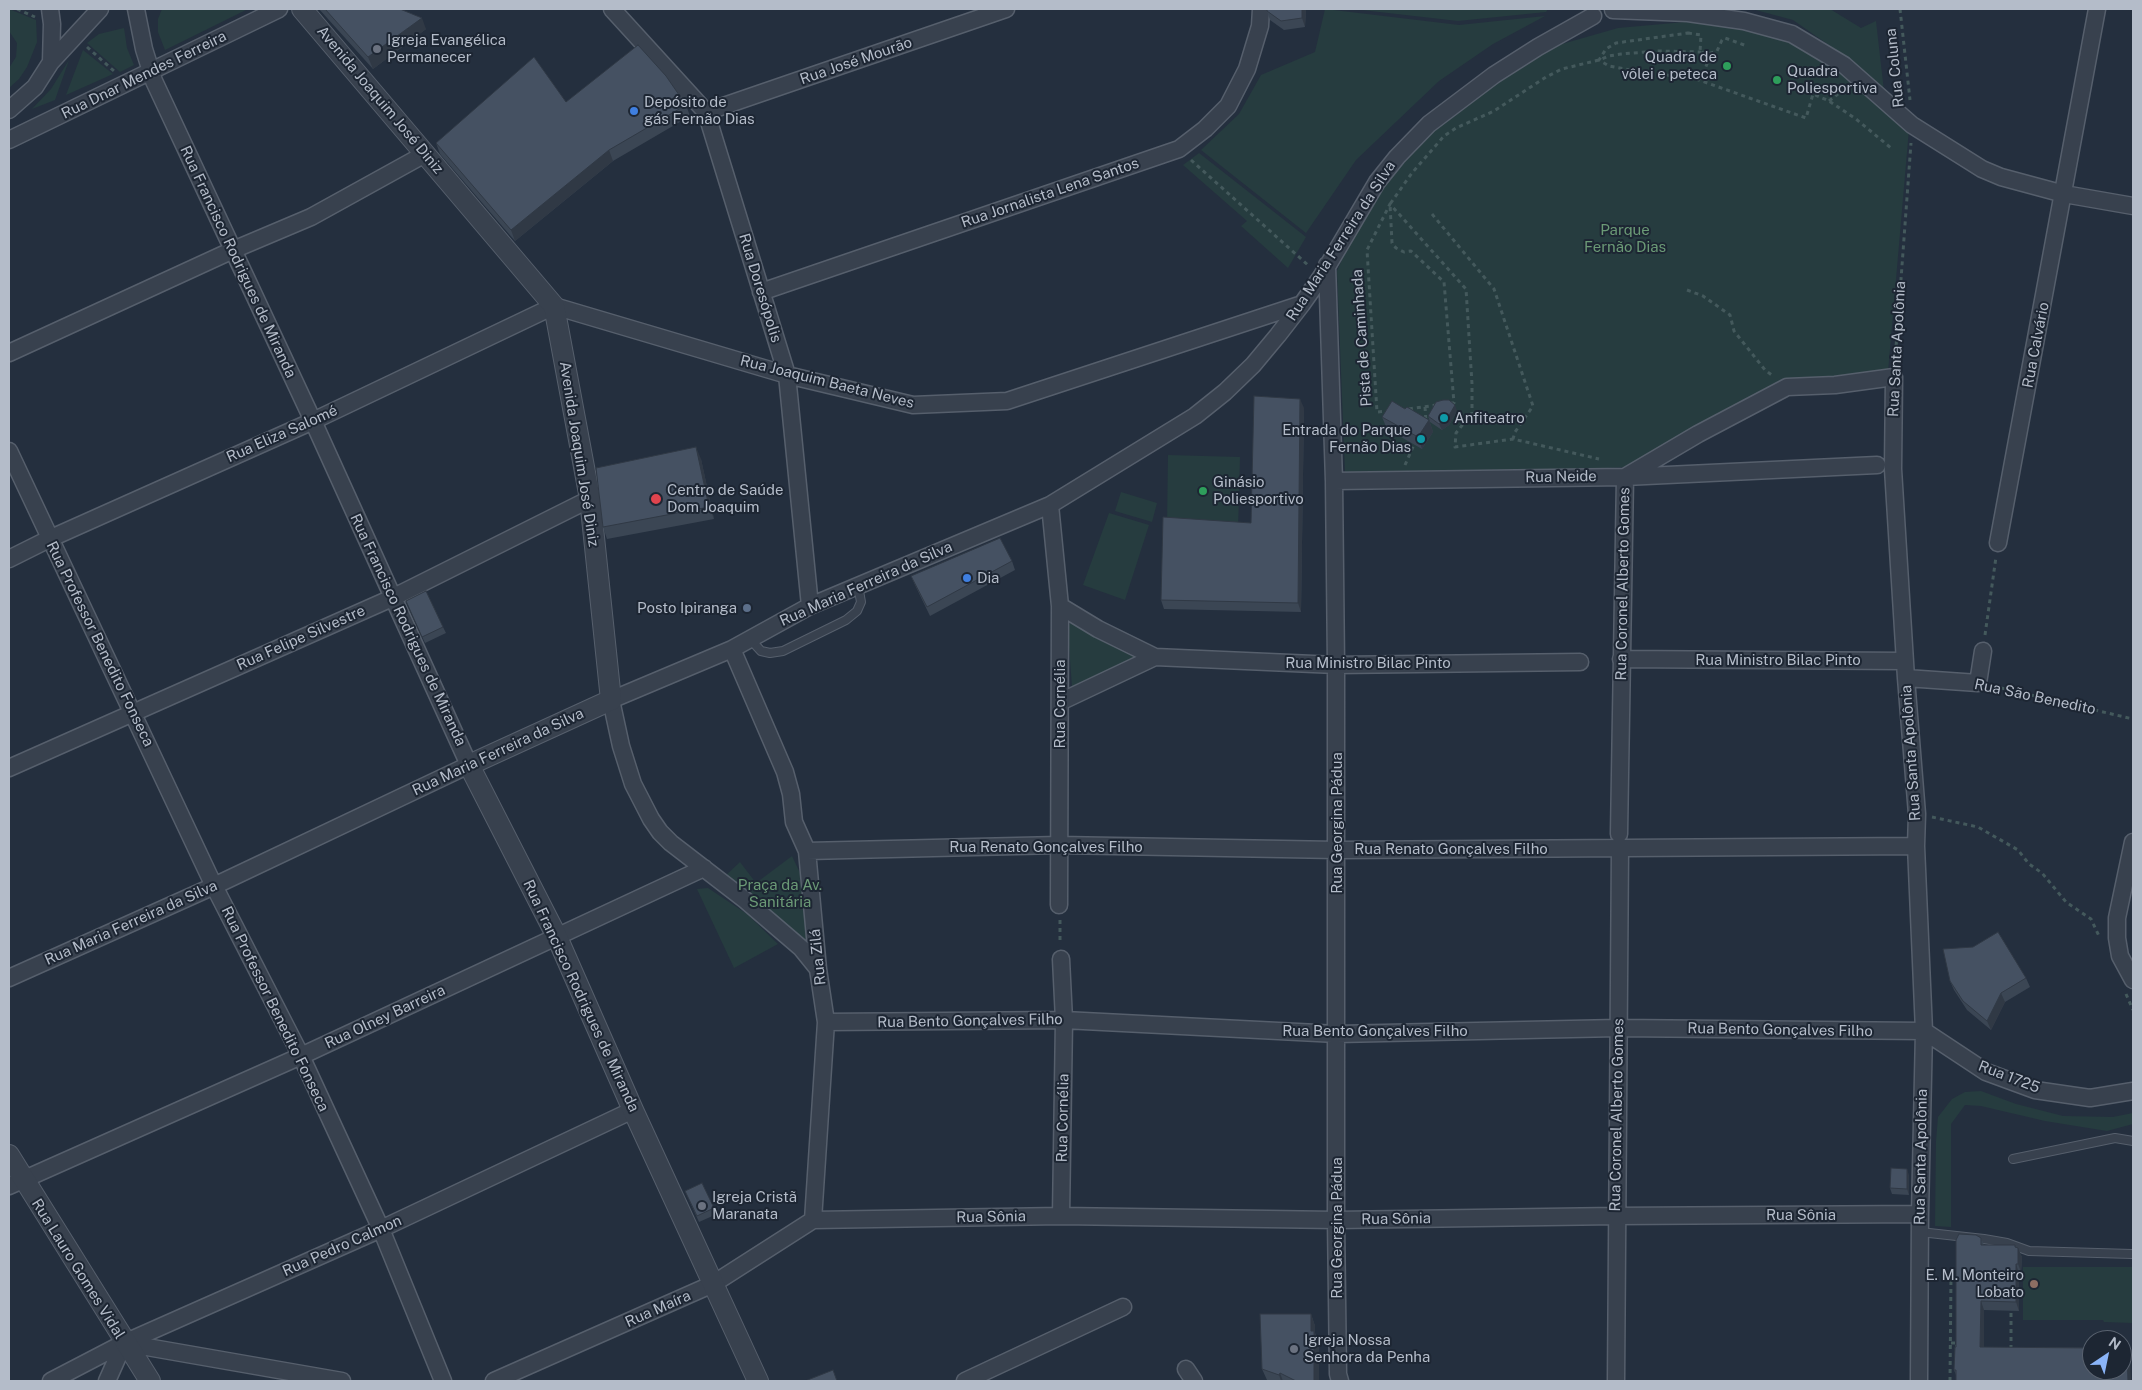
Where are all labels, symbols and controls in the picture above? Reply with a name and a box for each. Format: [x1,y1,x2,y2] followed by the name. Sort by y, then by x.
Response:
[313,22,447,178] street label: Avenida Joaquim José Diniz
[59,27,229,123] street label: Rua Dnar Mendes Ferreira
[1882,28,1908,108] street label: Rua Coluna
[387,31,506,66] place label: Igreja Evangélica Permanecer
[798,33,914,89] street label: Rua José Mourão
[371,43,383,55] marker: Igreja Evangélica Permanecer
[1621,48,1717,83] place label: Quadra de vôlei e peteca
[1721,60,1733,72] marker: Quadra de vôlei e peteca
[1787,62,1877,97] place label: Quadra Poliesportiva
[1771,74,1783,86] marker: Quadra Poliesportiva
[644,93,755,128] place label: Depósito de gás Fernão Dias
[628,105,640,117] marker: Depósito de gás Fernão Dias
[176,143,300,381] street label: Rua Francisco Rodrigues de Miranda
[959,154,1141,232] street label: Rua Jornalista Lena Santos
[1283,158,1399,324] street label: Rua Maria Ferreira da Silva
[1584,221,1666,256] park label: Parque Fernão Dias
[735,231,785,345] street label: Rua Doresópolis
[1348,269,1376,407] street label: Pista de Caminhada
[1884,280,1910,418] street label: Rua Santa Apolônia
[2019,300,2053,390] street label: Rua Calvário
[738,352,916,412] street label: Rua Joaquim Baeta Neves
[555,360,603,548] street label: Avenida Joaquim José Diniz
[224,401,340,467] street label: Rua Eliza Salomé
[1454,409,1525,427] place label: Anfiteatro
[1438,412,1450,424] marker: Anfiteatro
[1282,421,1411,456] place label: Entrada do Parque Fernão Dias
[1415,433,1427,445] marker: Entrada do Parque Fernão Dias
[1525,467,1597,487] street label: Rua Neide
[1213,473,1304,508] place label: Ginásio Poliesportivo
[667,481,783,516] place label: Centro de Saúde Dom Joaquim
[1197,485,1209,497] marker: Ginásio Poliesportivo
[1612,487,1634,681] street label: Rua Coronel Alberto Gomes
[649,492,663,506] marker: Centro de Saúde Dom Joaquim
[346,511,470,749] street label: Rua Francisco Rodrigues de Miranda
[42,538,158,750] street label: Rua Professor Benedito Fonseca
[777,538,955,630] street label: Rua Maria Ferreira da Silva
[977,569,999,587] place label: Dia
[961,572,973,584] marker: Dia
[637,599,737,617] place label: Posto Ipiranga
[234,602,368,674] street label: Rua Felipe Silvestre
[741,602,753,614] marker: Posto Ipiranga
[1695,651,1861,669] street label: Rua Ministro Bilac Pinto
[1285,654,1451,672] street label: Rua Ministro Bilac Pinto
[1051,660,1069,748] street label: Rua Cornélia
[1973,675,2097,719] street label: Rua São Benedito
[1897,684,1925,822] street label: Rua Santa Apolônia
[409,704,587,800] street label: Rua Maria Ferreira da Silva
[1328,752,1346,894] street label: Rua Georgina Pádua
[949,838,1143,856] street label: Rua Renato Gonçalves Filho
[1354,840,1548,858] street label: Rua Renato Gonçalves Filho
[738,876,822,911] park label: Praça da Av. Sanitária
[42,877,220,969] street label: Rua Maria Ferreira da Silva
[519,877,643,1115] street label: Rua Francisco Rodrigues de Miranda
[217,903,333,1115] street label: Rua Professor Benedito Fonseca
[806,928,830,986] street label: Rua Zilá
[322,981,448,1053] street label: Rua Olney Barreira
[877,1010,1063,1032] street label: Rua Bento Gonçalves Filho
[1606,1018,1628,1212] street label: Rua Coronel Alberto Gomes
[1687,1019,1873,1041] street label: Rua Bento Gonçalves Filho
[1282,1022,1468,1040] street label: Rua Bento Gonçalves Filho
[1976,1057,2042,1097] street label: Rua 1725
[1053,1073,1073,1163] street label: Rua Cornélia
[1911,1089,1931,1225] street label: Rua Santa Apolônia
[1328,1157,1346,1299] street label: Rua Georgina Pádua
[712,1188,797,1223] place label: Igreja Cristã Maranata
[28,1196,128,1342] street label: Rua Lauro Gomes Vidal
[696,1200,708,1212] marker: Igreja Cristã Maranata
[1766,1206,1836,1224] street label: Rua Sônia
[956,1207,1026,1227] street label: Rua Sônia
[1361,1209,1431,1229] street label: Rua Sônia
[280,1212,404,1280] street label: Rua Pedro Calmon
[1926,1266,2024,1301] place label: E. M. Monteiro Lobato
[2028,1278,2040,1290] marker: E. M. Monteiro Lobato
[622,1287,694,1331] street label: Rua Maíra
[2082,1330,2132,1380] north arrow
[1304,1331,1430,1366] place label: Igreja Nossa Senhora da Penha
[2106,1334,2124,1353] text: N
[1288,1343,1300,1355] marker: Igreja Nossa Senhora da Penha

